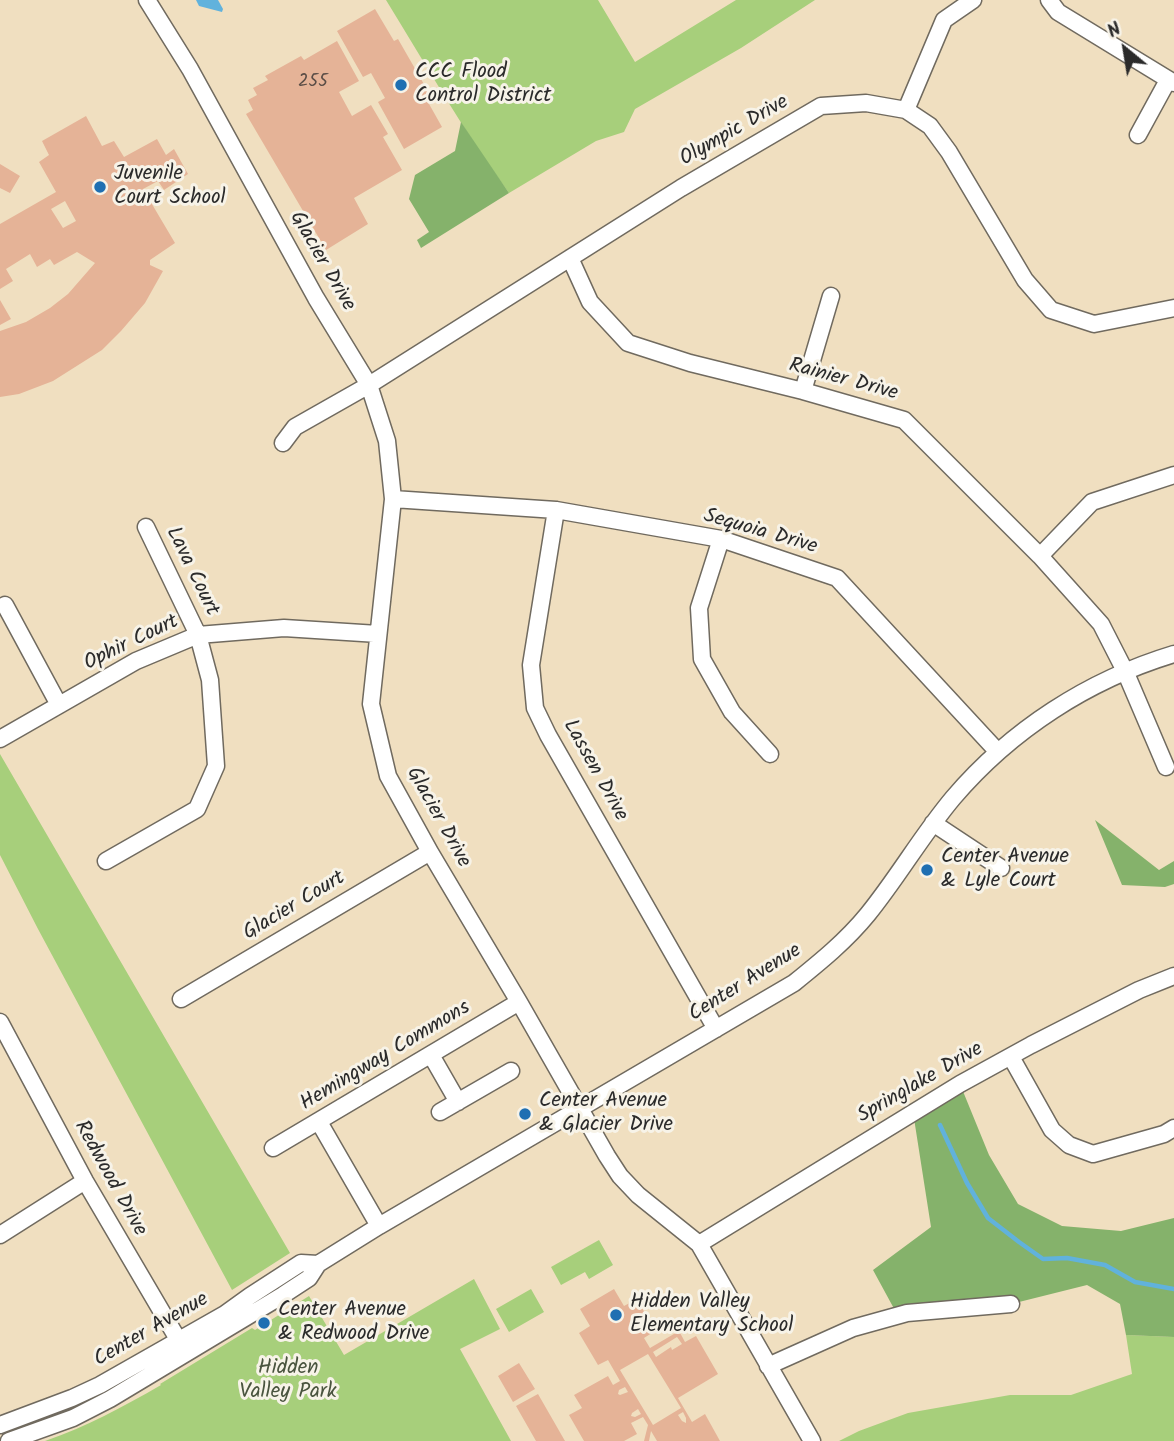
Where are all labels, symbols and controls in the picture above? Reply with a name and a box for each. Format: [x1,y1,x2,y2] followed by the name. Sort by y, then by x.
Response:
[1090,14,1160,84] north arrow
[1102,15,1127,47] text: N
[415,60,551,110] place label: CCC Flood Control District
[298,72,328,94] house number: 255
[393,77,409,93] marker: CCC Flood Control District
[676,91,794,173] street label: Olympic Drive
[114,162,226,212] place label: Juvenile Court School
[92,179,108,195] marker: Juvenile Court School
[282,208,360,316] street label: Glacier Drive
[786,354,900,408] street label: Rainier Drive
[700,505,820,561] street label: Sequoia Drive
[159,523,223,621] street label: Lava Court
[81,610,183,678] street label: Ophir Court
[556,716,632,826] street label: Lassen Drive
[399,763,475,873] street label: Glacier Drive
[941,845,1069,895] place label: Center Avenue & Lyle Court
[919,862,935,878] marker: Center Avenue & Lyle Court
[240,867,350,947] street label: Glacier Court
[685,939,807,1029] street label: Center Avenue
[296,996,476,1118] street label: Hemingway Commons
[854,1038,988,1130] street label: Springlake Drive
[539,1089,673,1139] place label: Center Avenue & Glacier Drive
[517,1106,533,1122] marker: Center Avenue & Glacier Drive
[67,1117,151,1241] street label: Redwood Drive
[90,1288,214,1374] street label: Center Avenue
[630,1290,793,1340] place label: Hidden Valley Elementary School
[278,1298,429,1348] place label: Center Avenue & Redwood Drive
[608,1307,624,1323] marker: Hidden Valley Elementary School
[256,1315,272,1331] marker: Center Avenue & Redwood Drive
[239,1356,337,1406] park label: Hidden Valley Park

